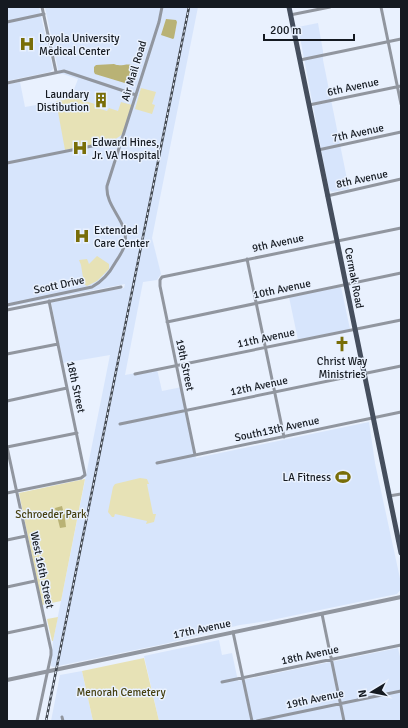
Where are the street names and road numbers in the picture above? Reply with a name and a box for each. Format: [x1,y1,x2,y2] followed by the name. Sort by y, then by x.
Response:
[119,39,149,103] street label: Air Mail Road
[326,75,380,99] street label: 6th Avenue
[331,121,385,145] street label: 7th Avenue
[335,167,389,191] street label: 8th Avenue
[251,231,305,255] street label: 9th Avenue
[342,246,366,310] street label: Cermak Road
[32,273,86,297] street label: Scott Drive
[252,277,312,301] street label: 10th Avenue
[236,326,296,350] street label: 11th Avenue
[173,338,197,392] street label: 19th Street
[64,360,88,414] street label: 18th Street
[229,374,289,398] street label: 12th Avenue
[233,414,321,444] street label: South13th Avenue
[28,530,57,610] street label: West 16th Street
[172,617,232,641] street label: 17th Avenue
[280,643,340,667] street label: 18th Avenue
[285,687,345,711] street label: 19th Avenue

